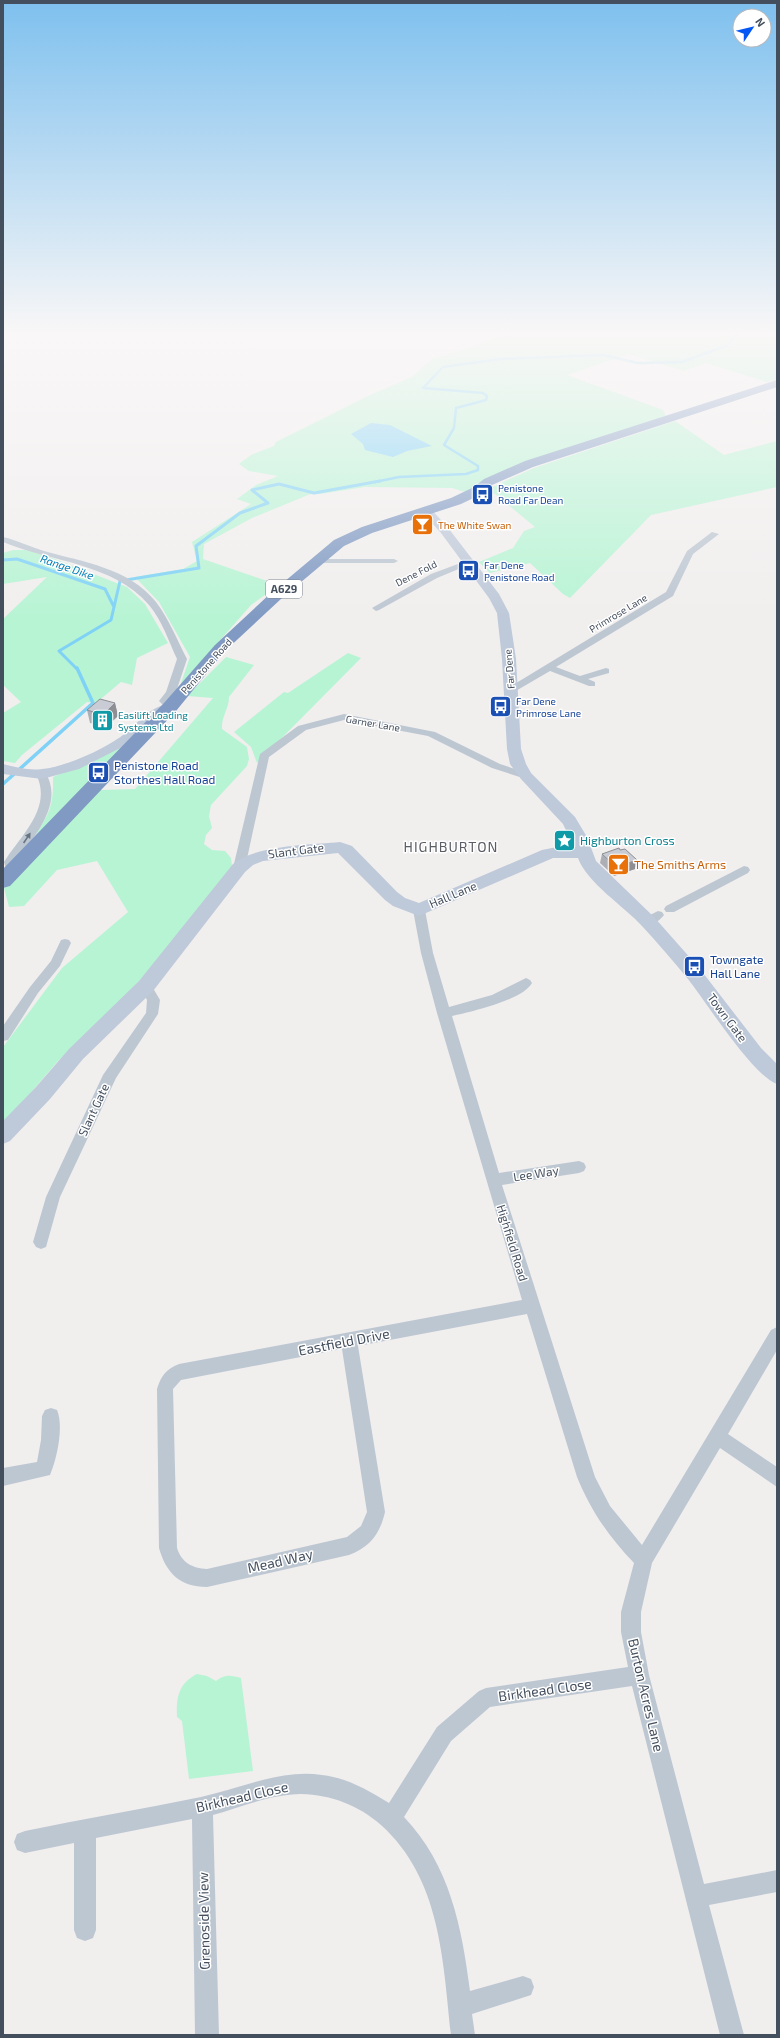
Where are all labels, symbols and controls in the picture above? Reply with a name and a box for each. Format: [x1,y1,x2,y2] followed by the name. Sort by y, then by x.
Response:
[732,8,772,48] north arrow
[753,15,768,29] text: N
[470,481,496,507] bus stop icon: Penistone Road Far Dean
[498,482,563,506] place label: Penistone Road Far Dean
[409,512,435,538] bar icon: The White Swan
[438,519,512,531] place label: The White Swan
[39,551,96,582] water label: Range Dike
[393,557,439,589] street label: Dene Fold
[455,558,481,584] bus stop icon: Far Dene Penistone Road
[484,559,555,583] place label: Far Dene Penistone Road
[266,580,302,598] road number: A629
[587,591,649,635] street label: Primrose Lane
[178,636,234,696] street label: Penistone Road
[501,649,517,689] street label: Far Dene
[488,694,514,720] bus stop icon: Far Dene Primrose Lane
[516,695,581,719] place label: Far Dene Primrose Lane
[90,708,116,734] building icon: Easilift Loading Systems Ltd
[118,709,188,733] place label: Easilift Loading Systems Ltd
[345,712,401,734] street label: Garner Lane
[114,758,215,786] place label: Penistone Road Storthes Hall Road
[85,760,111,786] bus stop icon: Penistone Road Storthes Hall Road
[552,828,578,854] place icon: Highburton Cross
[23,833,31,843] one-way arrow
[580,833,675,847] place label: Highburton Cross
[404,838,498,855] district label: HIGHBURTON
[267,840,325,860] street label: Slant Gate
[605,852,631,878] bar icon: The Smiths Arms
[634,857,726,871] place label: The Smiths Arms
[427,878,478,910] street label: Hall Lane
[710,952,764,980] place label: Towngate Hall Lane
[681,954,707,980] bus stop icon: Towngate Hall Lane
[705,990,751,1044] street label: Town Gate
[75,1081,111,1138] street label: Slant Gate
[512,1162,560,1184] street label: Lee Way
[495,1203,531,1283] street label: Highfield Road
[297,1324,391,1359] street label: Eastfield Drive
[246,1545,315,1576] street label: Mead Way
[625,1637,668,1753] street label: Burton Acres Lane
[497,1675,593,1704] street label: Birkhead Close
[194,1778,290,1815] street label: Birkhead Close
[194,1872,213,1970] street label: Grenoside View

